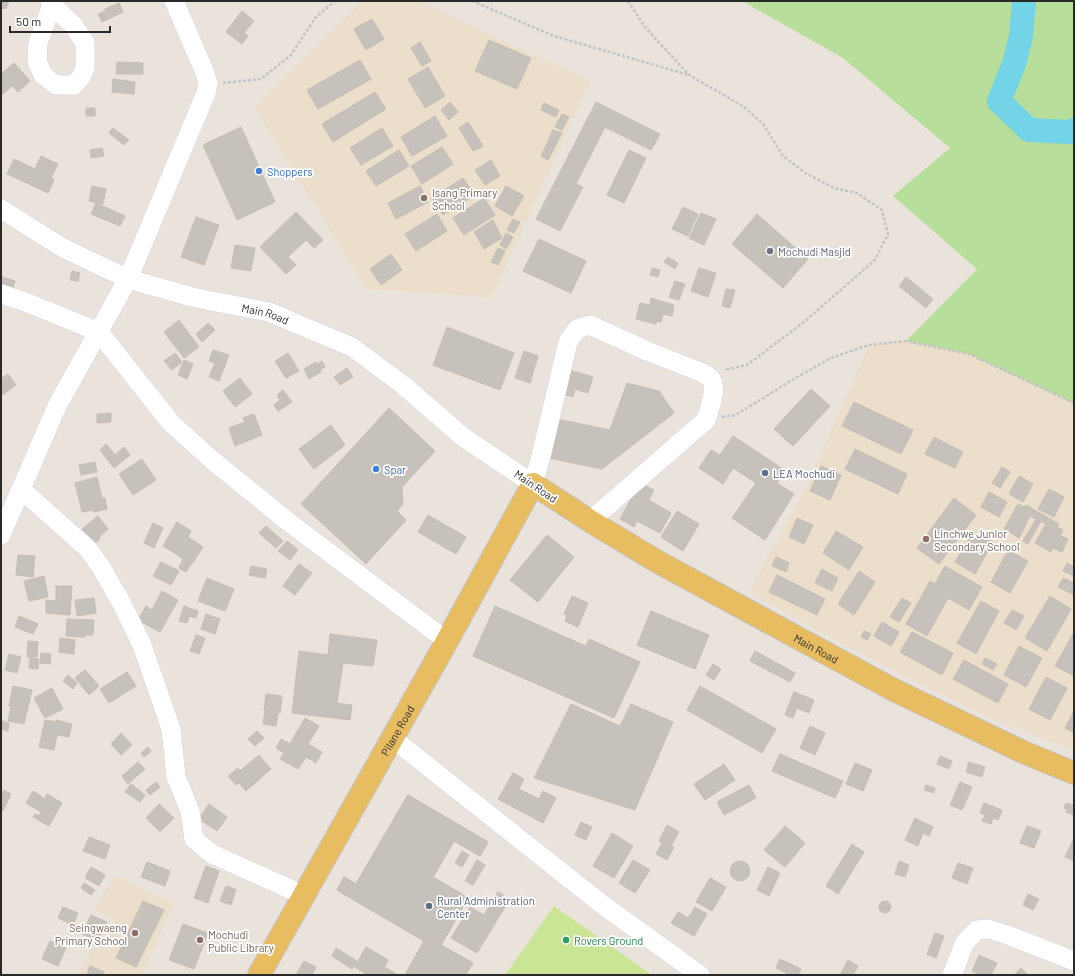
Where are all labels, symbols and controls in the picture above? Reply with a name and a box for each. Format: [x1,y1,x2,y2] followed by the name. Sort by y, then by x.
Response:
[10,8,110,34] scale bar
[16,14,41,28] text: 50 m
[267,165,312,178] place label: Shoppers
[254,166,264,176] marker: Shoppers
[432,186,497,212] place label: Isang Primary School
[419,193,429,203] marker: Isang Primary School
[778,245,851,258] place label: Mochudi Masjid
[765,246,775,256] marker: Mochudi Masjid
[241,300,291,326] street label: Main Road
[384,463,406,476] place label: Spar
[371,464,381,474] marker: Spar
[512,467,560,505] street label: Main Road
[773,467,835,480] place label: LEA Mochudi
[760,468,770,478] marker: LEA Mochudi
[934,527,1020,553] place label: Linchwe Junior Secondary School
[921,534,931,544] marker: Linchwe Junior Secondary School
[792,631,841,665] street label: Main Road
[377,703,416,758] street label: Pilane Road
[437,894,535,920] place label: Rural Administration Center
[424,901,434,911] marker: Rural Administration Center
[55,921,127,947] place label: Seingwaeng Primary School
[130,928,140,938] marker: Seingwaeng Primary School
[208,928,274,954] place label: Mochudi Public Library
[574,934,643,947] place label: Rovers Ground
[195,935,205,945] marker: Mochudi Public Library
[561,935,571,945] marker: Rovers Ground

